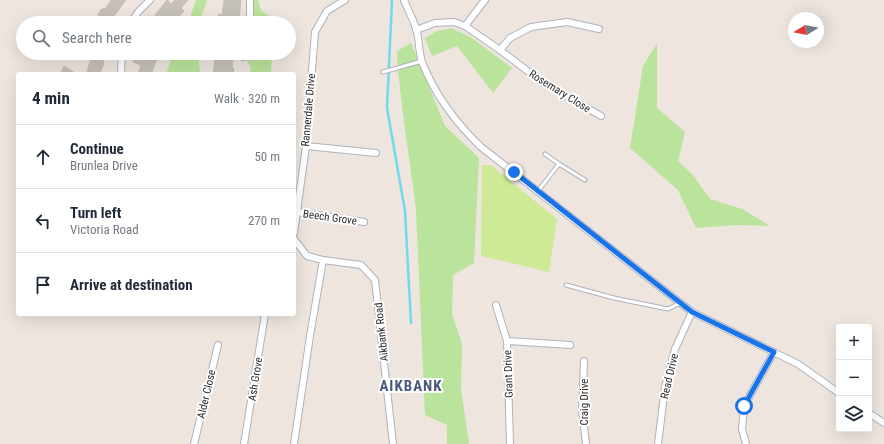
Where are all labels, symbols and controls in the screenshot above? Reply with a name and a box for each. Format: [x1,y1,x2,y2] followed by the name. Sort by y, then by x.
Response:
[788,12,824,48] north arrow
[16,16,296,60] search box
[30,27,52,49] icon: search
[62,29,132,47] text: Search here
[527,67,593,116] street label: Rosemary Close
[299,73,318,147] street label: Rannerdale Drive
[32,88,70,108] text: 4 min
[214,91,280,106] text: Walk · 320 m
[70,140,124,158] text: Continue
[32,146,54,168] icon: ahead
[254,149,280,164] text: 50 m
[70,158,138,173] text: Brunlea Drive
[505,163,523,181] route end
[70,204,121,222] text: Turn left
[302,207,358,228] street label: Beech Grove
[32,210,54,232] icon: left
[248,213,280,228] text: 270 m
[70,222,139,237] text: Victoria Road
[32,274,54,296] icon: arrive
[70,276,193,294] text: Arrive at destination
[372,302,391,362] street label: Aikbank Road
[836,324,872,432] map controls
[836,324,872,360] button: +
[501,350,516,398] street label: Grant Drive
[658,352,681,400] street label: Read Drive
[246,356,265,402] street label: Ash Grove
[836,360,872,396] button: −
[195,368,218,420] street label: Alder Close
[379,377,443,395] district label: AIKBANK
[578,378,591,426] street label: Craig Drive
[836,396,872,432] button: layers
[735,397,753,415] route start

